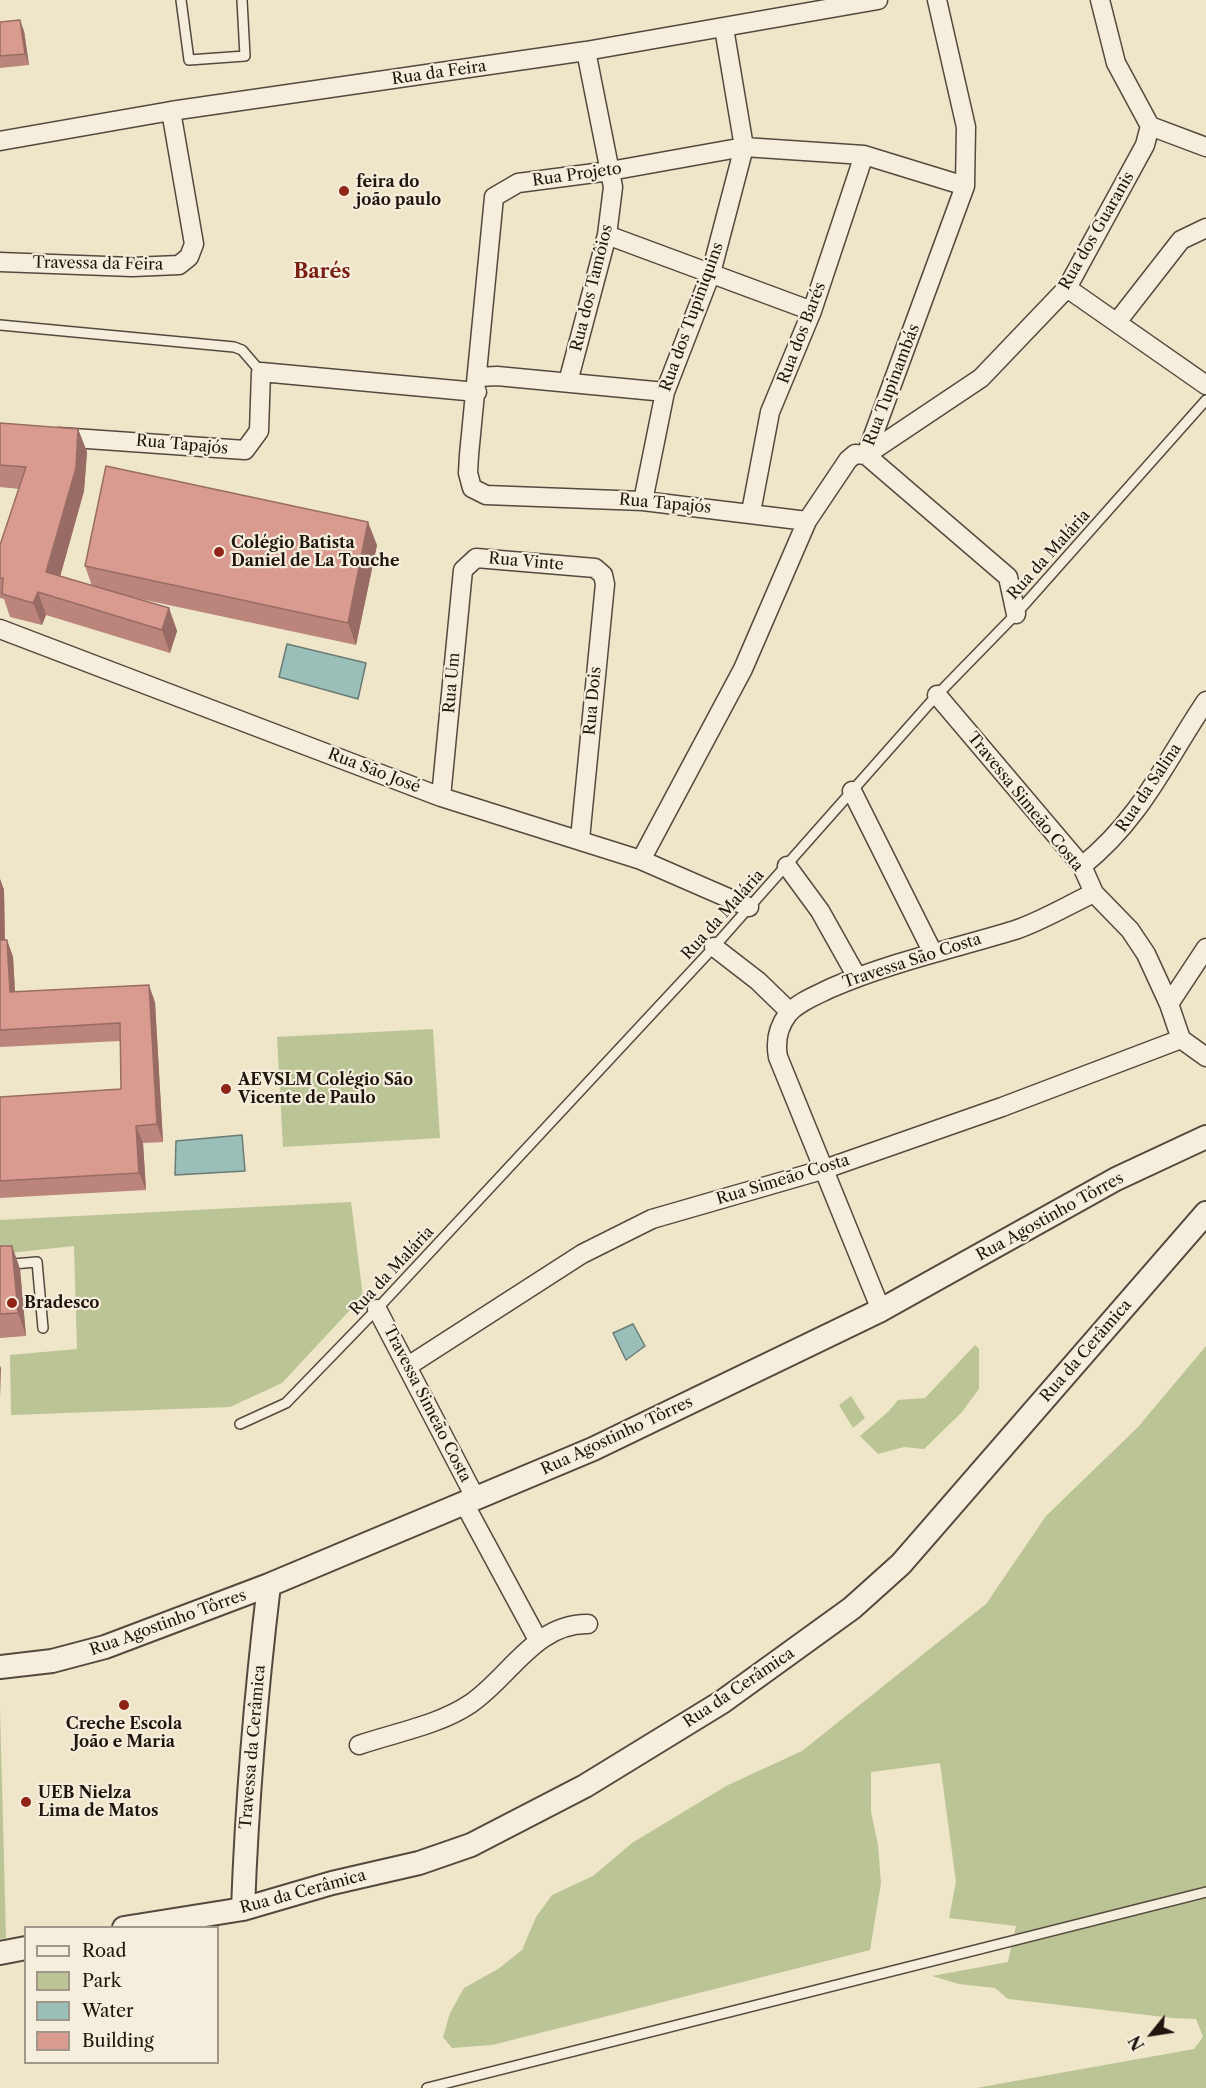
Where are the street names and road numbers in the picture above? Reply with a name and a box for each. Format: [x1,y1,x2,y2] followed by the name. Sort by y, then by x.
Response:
[390,57,488,89] street label: Rua da Feira
[531,159,623,191] street label: Rua Projeto
[1055,169,1139,293] street label: Rua dos Guaranis
[567,222,617,354] street label: Rua dos Tamôios
[656,240,728,394] street label: Rua dos Tupiniquins
[33,253,163,275] street label: Travessa da Feira
[774,280,830,386] street label: Rua dos Barés
[860,321,924,449] street label: Rua Tupinambás
[135,431,229,459] street label: Rua Tapajós
[618,490,712,518] street label: Rua Tapajós
[1004,506,1094,604] street label: Rua da Malária
[488,549,564,575] street label: Rua Vinte
[440,652,464,714] street label: Rua Um
[580,666,606,736] street label: Rua Dois
[963,729,1087,875] street label: Travessa Simeão Costa
[1112,740,1186,836] street label: Rua da Salina
[325,745,423,797] street label: Rua São José
[678,866,768,964] street label: Rua da Malária
[840,930,984,992] street label: Travessa São Costa
[714,1151,852,1209] street label: Rua Simeão Costa
[973,1169,1127,1265] street label: Rua Agostinho Tôrres
[346,1223,438,1319] street label: Rua da Malária
[1036,1296,1136,1406] street label: Rua da Cerâmica
[379,1322,475,1486] street label: Travessa Simeão Costa
[538,1392,696,1480] street label: Rua Agostinho Tôrres
[87,1586,249,1660] street label: Rua Agostinho Tôrres
[680,1644,798,1732] street label: Rua da Cerâmica
[236,1664,270,1830] street label: Travessa da Cerâmica
[238,1866,368,1918] street label: Rua da Cerâmica

